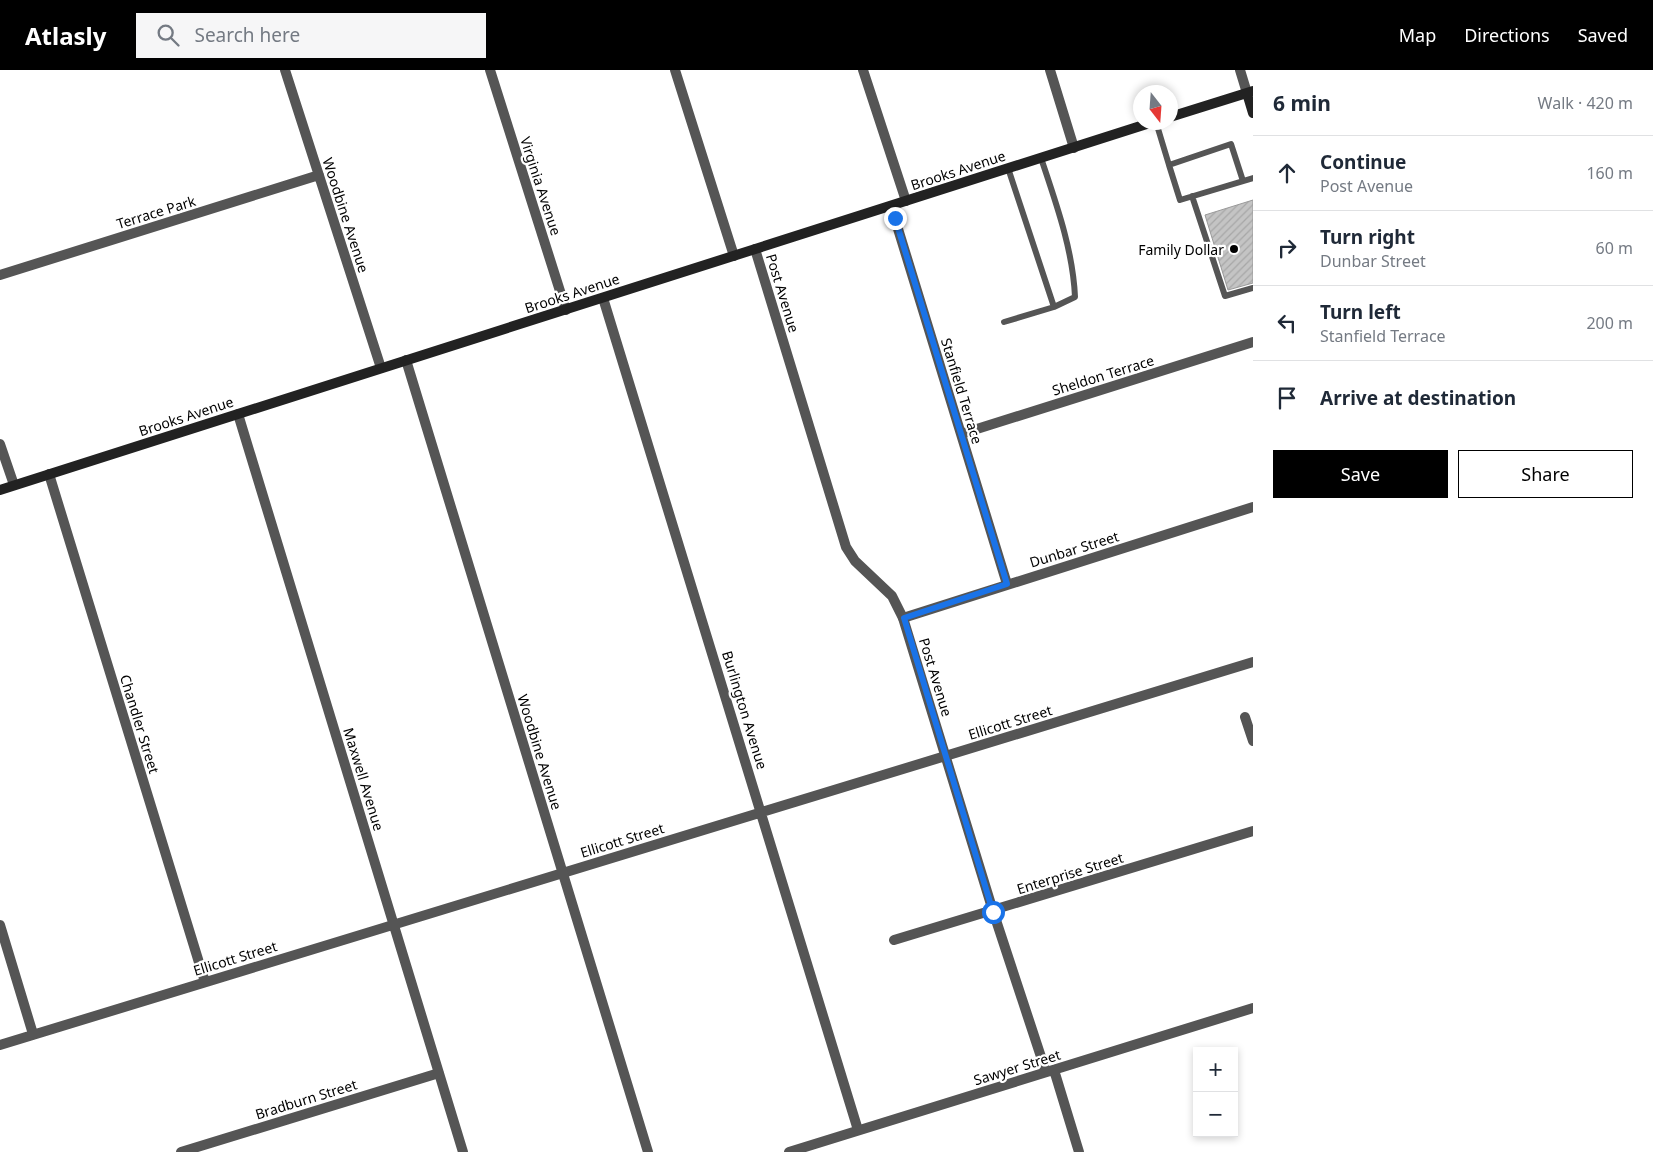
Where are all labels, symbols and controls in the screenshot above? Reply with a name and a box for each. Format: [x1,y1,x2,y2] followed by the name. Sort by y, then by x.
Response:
[136,13,486,58] search box
[25,19,106,52] text: Atlasly
[154,21,182,49] icon: search
[194,22,300,48] text: Search here
[1399,23,1436,47] text: Map
[1464,23,1550,47] text: Directions
[1578,23,1628,47] text: Saved
[1133,85,1178,130] north arrow
[1273,89,1331,117] text: 6 min
[1538,92,1633,114] text: Walk · 420 m
[516,134,566,238] street label: Virginia Avenue
[908,146,1008,194] street label: Brooks Avenue
[1320,149,1406,175] text: Continue
[318,155,374,275] street label: Woodbine Avenue
[1273,159,1301,187] icon: ahead
[1586,162,1633,184] text: 160 m
[1320,175,1413,197] text: Post Avenue
[114,191,198,233] street label: Terrace Park
[884,207,907,230] route end
[1320,224,1415,250] text: Turn right
[1273,234,1301,262] icon: right
[1596,237,1633,259] text: 60 m
[1138,240,1224,259] place label: Family Dollar
[1228,243,1240,255] marker: Family Dollar
[1320,250,1426,272] text: Dunbar Street
[762,251,804,335] street label: Post Avenue
[522,269,622,317] street label: Brooks Avenue
[1320,299,1401,325] text: Turn left
[1273,309,1301,337] icon: left
[1586,312,1633,334] text: 200 m
[1320,325,1446,347] text: Stanfield Terrace
[937,336,987,446] street label: Stanfield Terrace
[1050,350,1156,400] street label: Sheldon Terrace
[1273,384,1301,412] icon: arrive
[1320,385,1516,411] text: Arrive at destination
[136,392,236,440] street label: Brooks Avenue
[1273,450,1448,498] button: Save
[1458,450,1633,498] button: Share
[1027,526,1121,572] street label: Dunbar Street
[915,635,957,719] street label: Post Avenue
[718,648,772,772] street label: Burlington Avenue
[116,672,164,776] street label: Chandler Street
[513,692,567,812] street label: Woodbine Avenue
[966,700,1054,744] street label: Ellicott Street
[339,725,389,833] street label: Maxwell Avenue
[578,818,666,862] street label: Ellicott Street
[1014,848,1126,898] street label: Enterprise Street
[982,901,1005,924] route start
[191,936,279,980] street label: Ellicott Street
[971,1045,1063,1089] street label: Sawyer Street
[1193,1047,1238,1137] map controls
[1193,1047,1238,1092] button: +
[253,1074,359,1124] street label: Bradburn Street
[1193,1092,1238,1137] button: −

